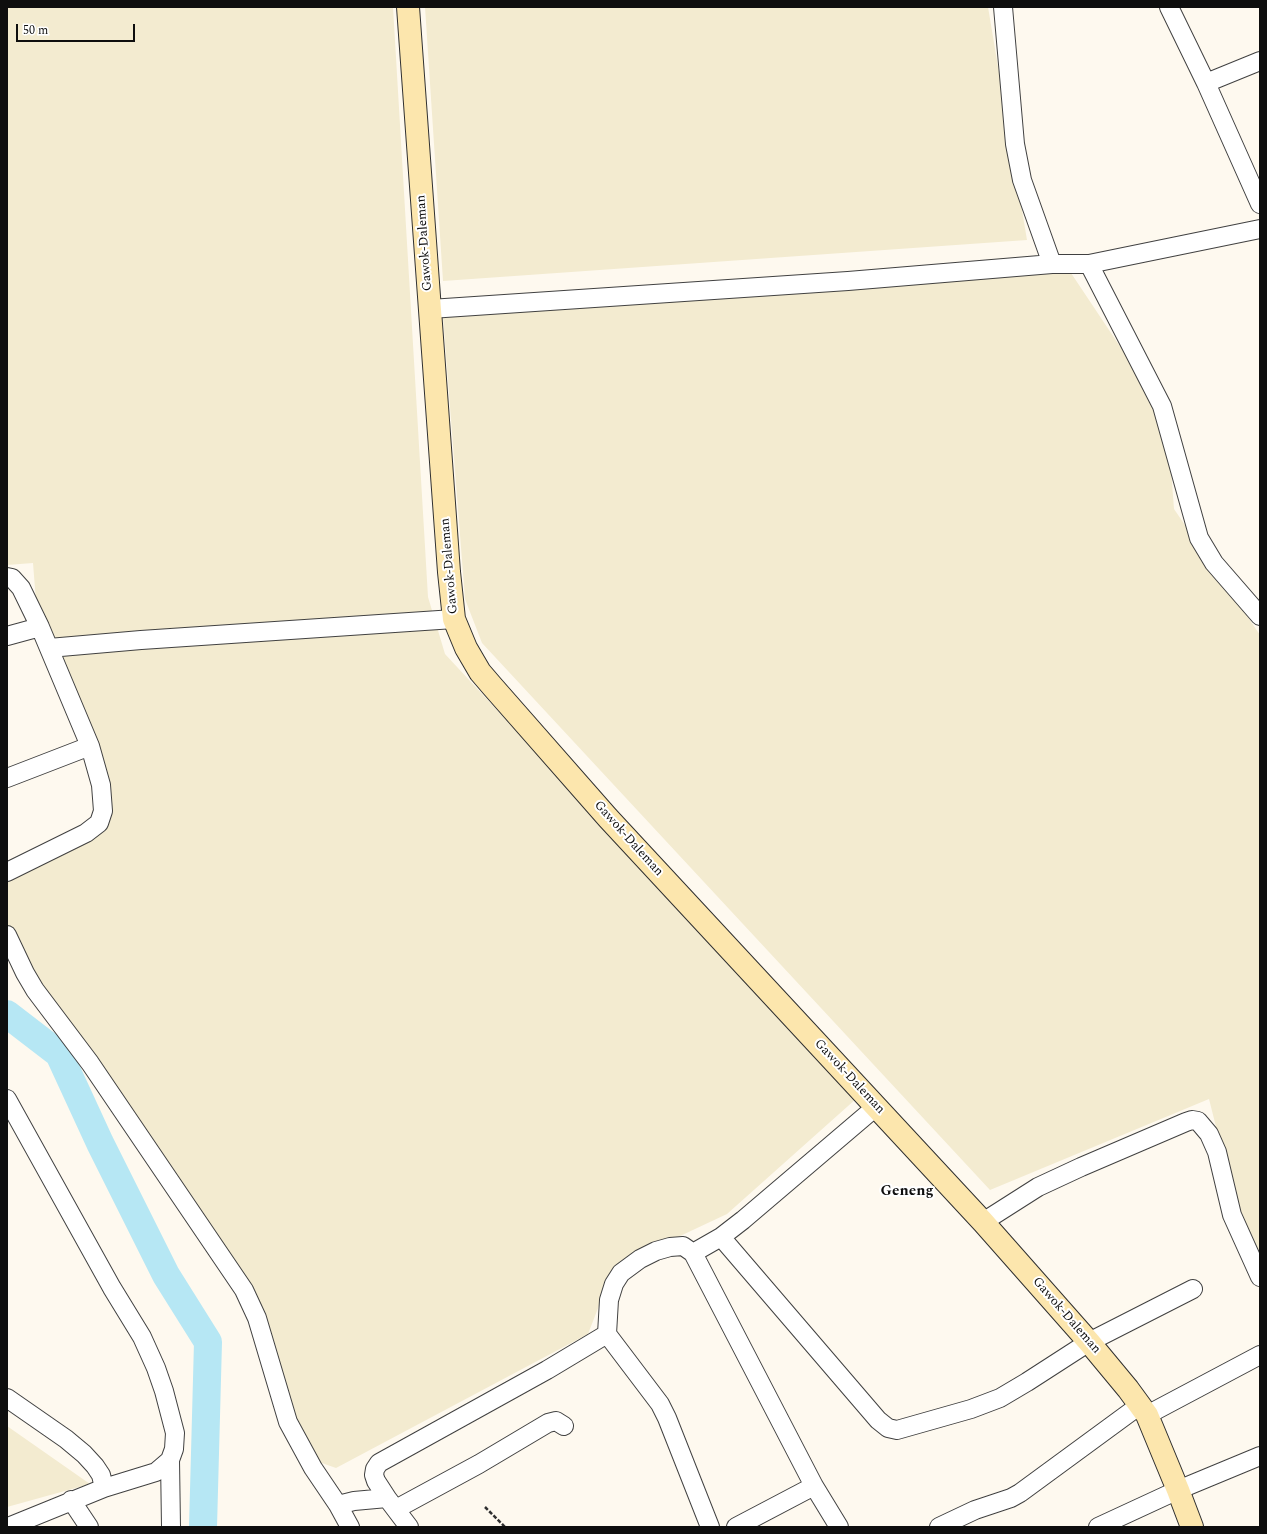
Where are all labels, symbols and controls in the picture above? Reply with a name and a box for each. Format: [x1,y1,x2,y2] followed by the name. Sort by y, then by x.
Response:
[18,16,137,42] scale bar
[23,21,48,40] text: 50 m
[414,194,436,292] street label: Gawok-Daleman
[438,517,462,615] street label: Gawok-Daleman
[590,798,666,880] street label: Gawok-Daleman
[810,1036,888,1118] street label: Gawok-Daleman
[880,1183,934,1201] district label: Geneng
[1029,1275,1103,1357] street label: Gawok-Daleman

